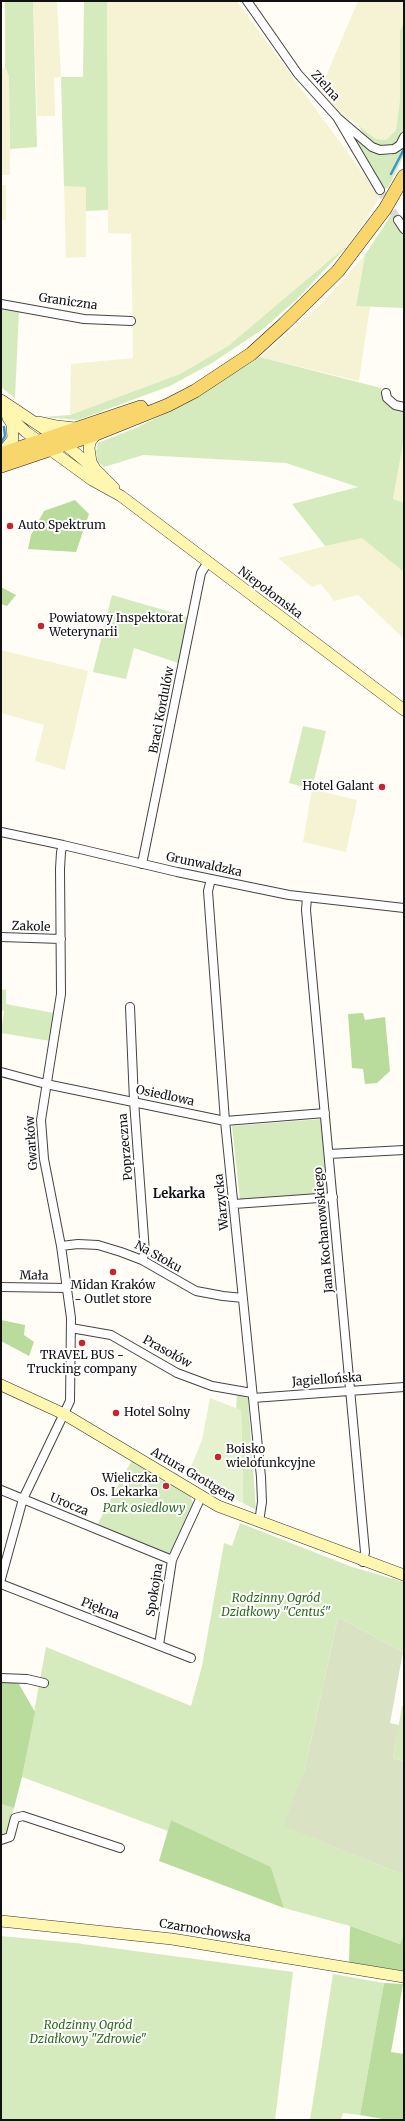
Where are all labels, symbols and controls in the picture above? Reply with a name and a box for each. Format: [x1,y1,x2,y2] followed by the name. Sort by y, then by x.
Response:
[308,68,342,104] street label: Zielna
[38,291,98,313] street label: Graniczna
[18,519,106,533] place label: Auto Spektrum
[5,521,15,531] marker: Auto Spektrum
[235,564,305,622] street label: Niepołomska
[49,612,183,640] place label: Powiatowy Inspektorat Weterynarii
[36,621,46,631] marker: Powiatowy Inspektorat Weterynarii
[147,665,177,755] street label: Braci Kordulów
[303,780,374,794] place label: Hotel Galant
[377,782,387,792] marker: Hotel Galant
[165,850,243,880] street label: Grunwaldzka
[11,919,51,935] street label: Zakole
[134,1083,196,1109] street label: Osiedlowa
[116,1113,136,1181] street label: Poprzeczna
[23,1115,41,1171] street label: Gwarków
[311,1166,337,1294] street label: Jana Kochanowskiego
[212,1173,232,1231] street label: Warzycka
[153,1186,205,1202] district label: Lekarka
[132,1238,184,1276] street label: Na Stoku
[108,1267,118,1277] marker: Midan Kraków - Outlet store
[19,1269,49,1283] street label: Mała
[71,1279,155,1307] place label: Midan Kraków - Outlet store
[140,1333,194,1371] street label: Prasołów
[77,1338,87,1348] marker: TRAVEL BUS - Trucking company
[27,1349,137,1377] place label: TRAVEL BUS - Trucking company
[292,1370,362,1390] street label: Jagiellońska
[124,1406,190,1420] place label: Hotel Solny
[111,1408,121,1418] marker: Hotel Solny
[226,1443,315,1471] place label: Boisko wielofunkcyjne
[148,1445,238,1505] street label: Artura Grottgera
[213,1452,223,1462] marker: Boisko wielofunkcyjne
[90,1472,158,1500] place label: Wieliczka Os. Lekarka
[161,1481,171,1491] marker: Wieliczka Os. Lekarka
[48,1491,90,1519] street label: Urocza
[103,1502,185,1516] park label: Park osiedlowy
[144,1562,166,1618] street label: Spokojna
[221,1592,331,1620] park label: Rodzinny Ogród Działkowy "Centuś"
[79,1595,121,1623] street label: Piękna
[158,1917,252,1945] street label: Czarnochowska
[30,2019,146,2047] park label: Rodzinny Ogród Działkowy "Zdrowie"

